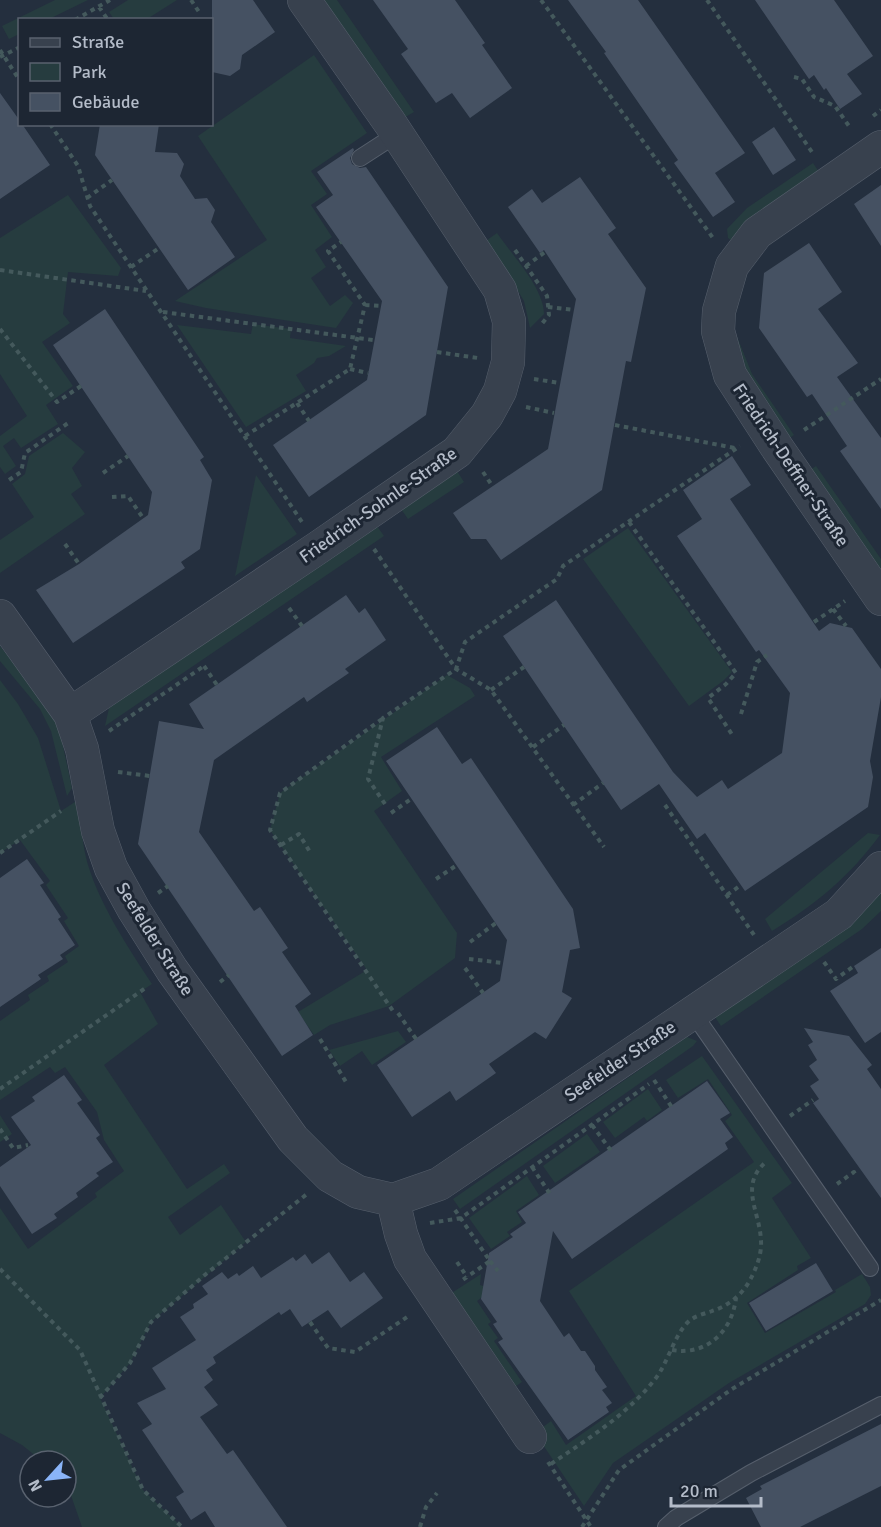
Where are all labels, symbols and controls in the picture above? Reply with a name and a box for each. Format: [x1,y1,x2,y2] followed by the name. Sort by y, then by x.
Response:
[18,18,213,126] legend
[72,31,124,53] text: Straße
[72,61,107,83] text: Park
[72,91,140,113] text: Gebäude
[728,379,854,551] street label: Friedrich-Deffner-Straße
[295,442,461,568] street label: Friedrich-Sohnle-Straße
[111,878,199,1000] street label: Seefelder Straße
[560,1016,680,1106] street label: Seefelder Straße
[18,1449,78,1509] north arrow
[671,1470,761,1508] scale bar
[24,1476,47,1495] text: N
[680,1480,718,1502] text: 20 m

